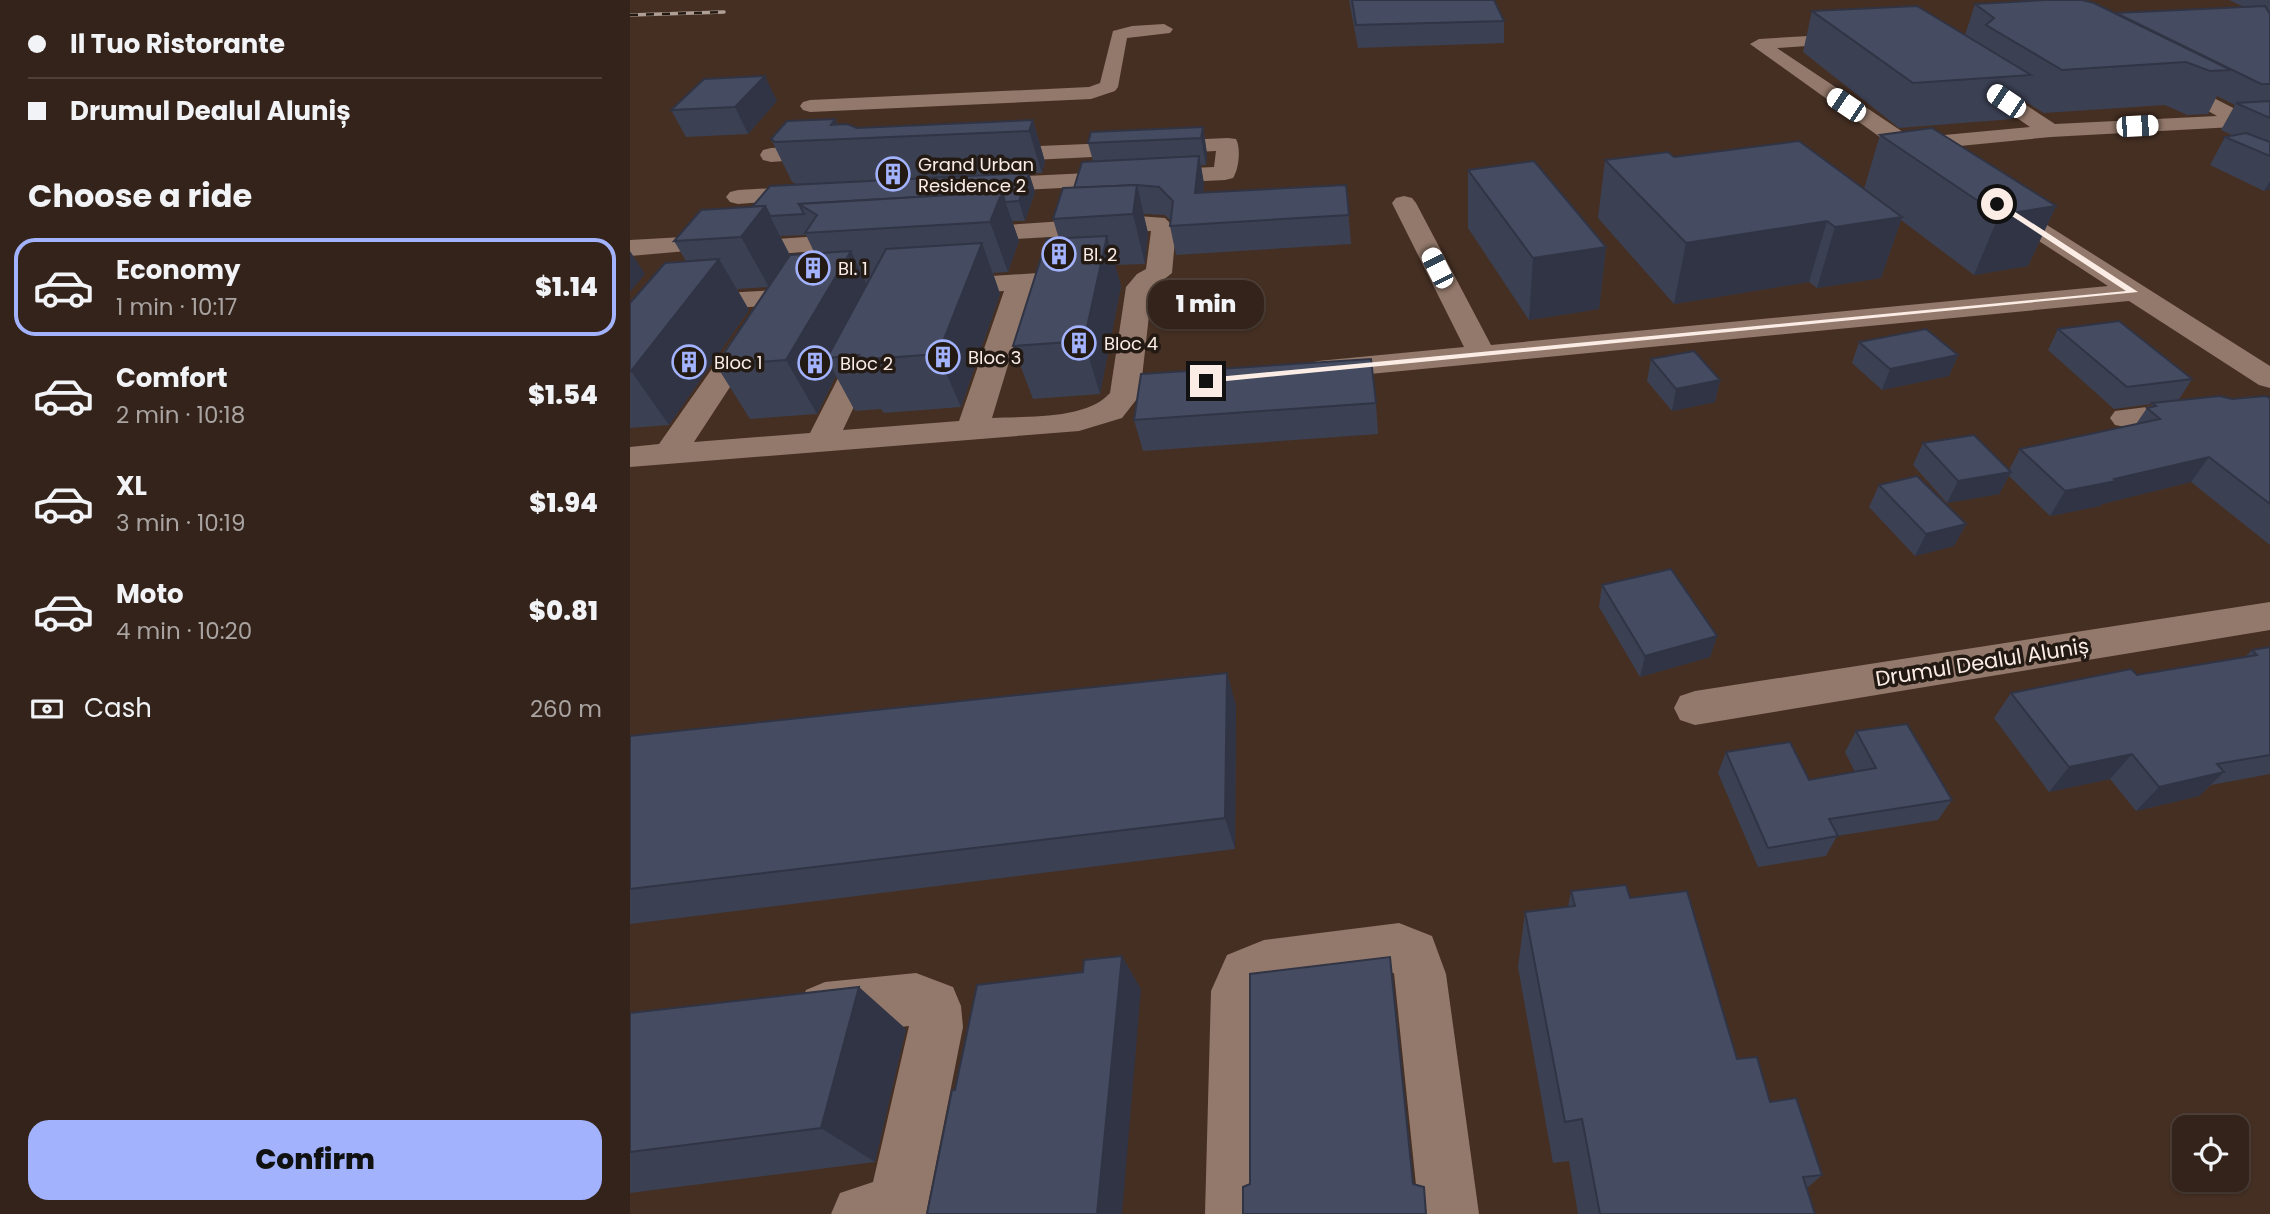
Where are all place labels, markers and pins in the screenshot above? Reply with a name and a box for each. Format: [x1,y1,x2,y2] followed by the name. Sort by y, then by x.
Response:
[918,152,1034,198] place label: Grand Urban Residence 2
[874,155,912,193] building icon: Grand Urban Residence 2
[1040,235,1078,273] building icon: Bl. 2
[1083,242,1117,267] place label: Bl. 2
[794,249,832,287] building icon: Bl. 1
[838,256,868,281] place label: Bl. 1
[1060,324,1098,362] building icon: Bloc 4
[1104,331,1158,356] place label: Bloc 4
[924,338,962,376] building icon: Bloc 3
[670,343,708,381] building icon: Bloc 1
[796,344,834,382] building icon: Bloc 2
[968,345,1021,370] place label: Bloc 3
[714,350,762,375] place label: Bloc 1
[840,351,893,376] place label: Bloc 2

